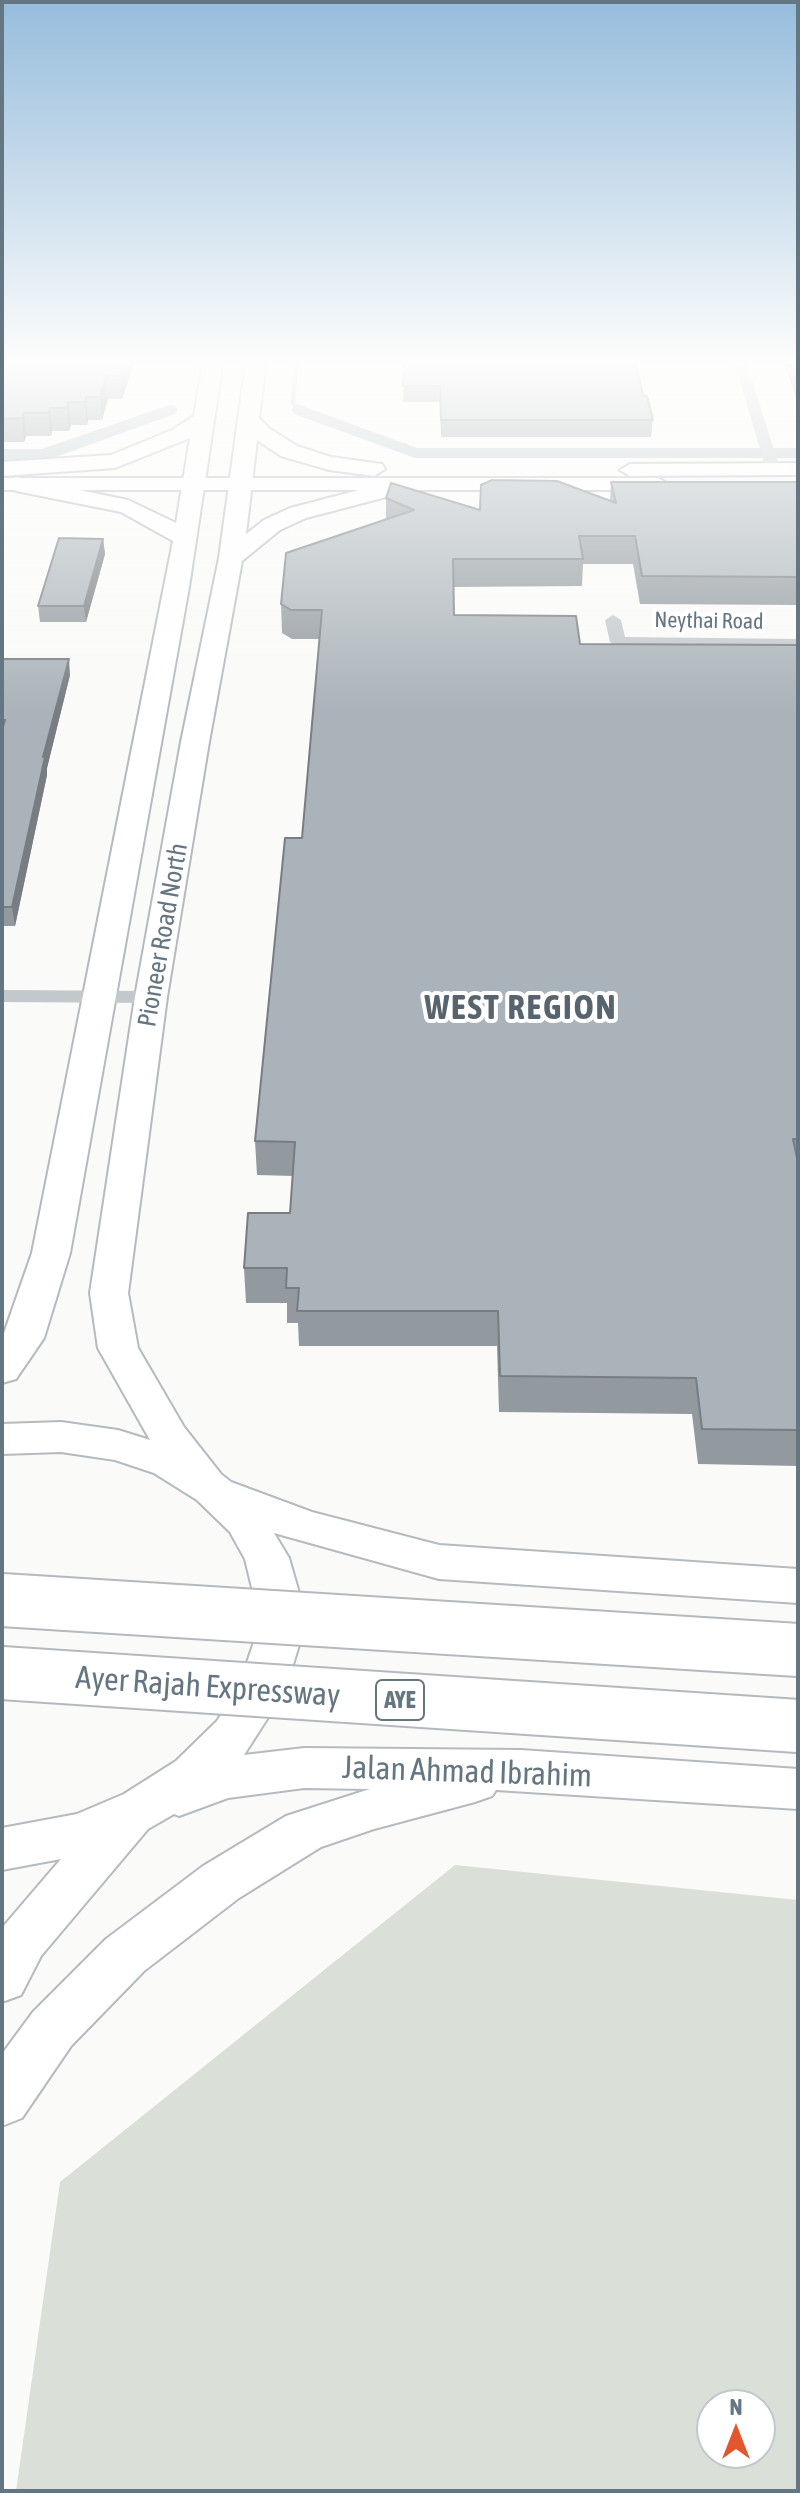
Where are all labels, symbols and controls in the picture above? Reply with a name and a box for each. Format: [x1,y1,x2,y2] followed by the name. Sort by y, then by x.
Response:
[654,607,764,635] street label: Neythai Road
[131,841,195,1029] street label: Pioneer Road North
[424,988,618,1028] district label: WEST REGION
[74,1659,342,1715] street label: Ayer Rajah Expressway
[376,1680,424,1720] road number: AYE
[341,1748,593,1796] street label: Jalan Ahmad Ibrahim
[696,2389,776,2469] north arrow
[730,2394,742,2420] text: N

